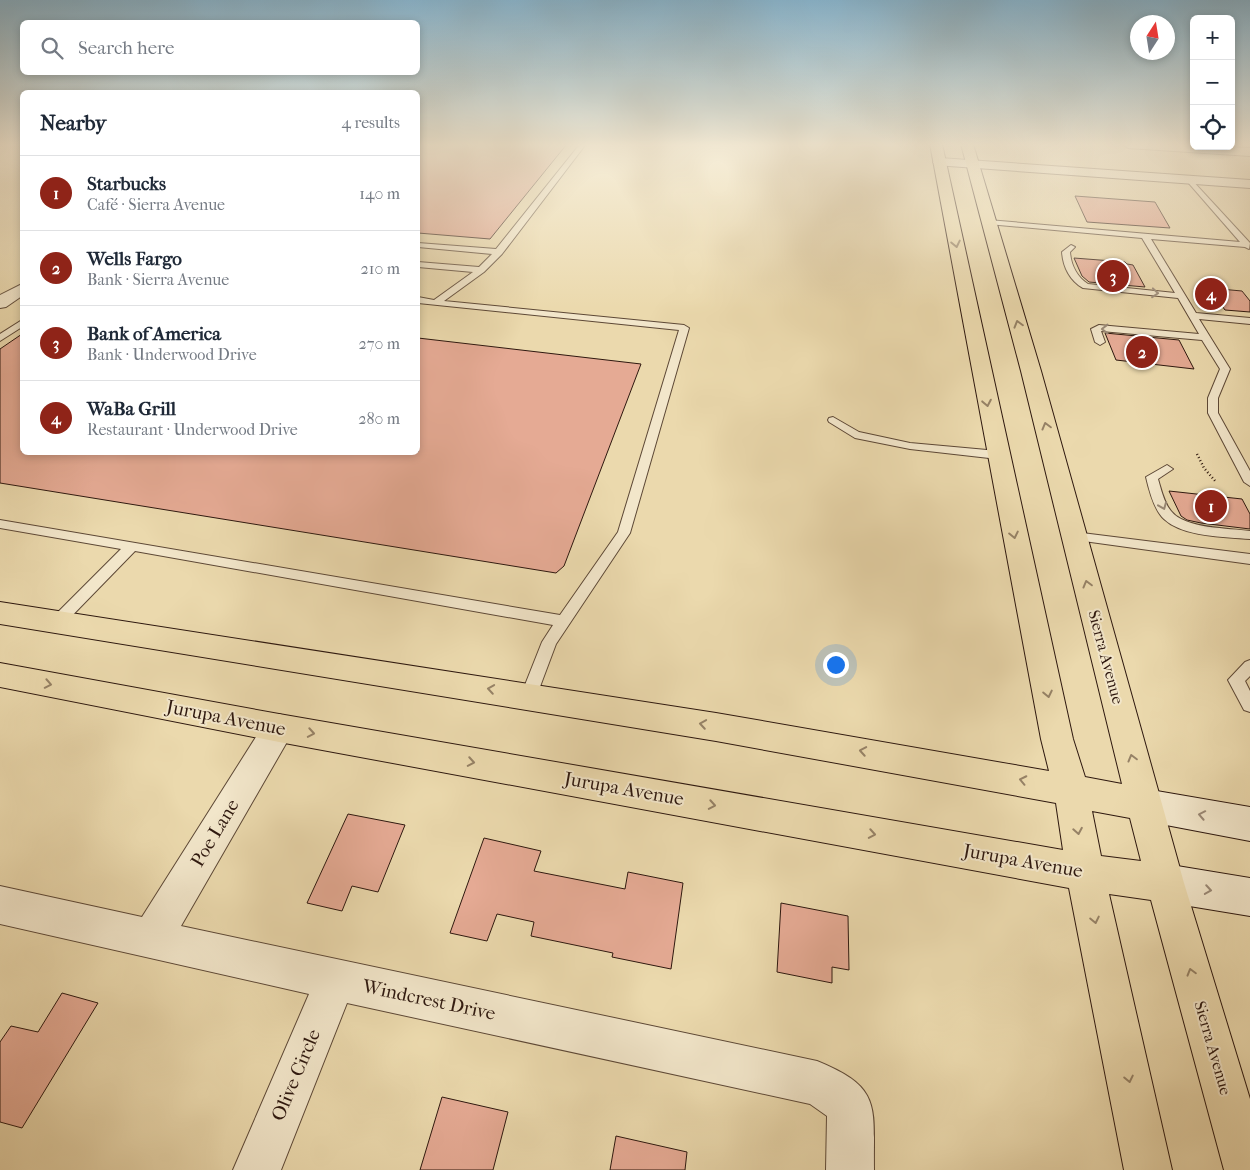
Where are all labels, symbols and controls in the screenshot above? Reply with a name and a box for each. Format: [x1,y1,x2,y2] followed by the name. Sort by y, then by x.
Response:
[1130,15,1175,60] north arrow
[1190,15,1235,150] map controls
[1190,15,1235,60] button: +
[20,20,420,75] search box
[38,34,66,62] icon: search
[78,37,174,59] text: Search here
[1190,60,1235,105] button: −
[1190,105,1235,150] button: locate
[40,111,106,135] text: Nearby
[342,113,400,132] text: 4 results
[87,173,166,195] text: Starbucks
[53,184,59,203] text: 1
[359,184,400,203] text: 140 m
[87,195,225,214] text: Café · Sierra Avenue
[950,239,961,248] one-way arrow
[87,248,182,270] text: Wells Fargo
[1097,257,1129,295] pin: 3
[52,259,60,278] text: 2
[361,259,400,278] text: 210 m
[87,270,229,289] text: Bank · Sierra Avenue
[1195,275,1227,313] pin: 4
[1151,288,1159,299] one-way arrow
[1013,320,1024,329] one-way arrow
[87,323,221,345] text: Bank of America
[1101,324,1108,334] one-way arrow
[1126,333,1158,371] pin: 2
[53,334,59,353] text: 3
[359,334,400,353] text: 270 m
[87,345,257,364] text: Bank · Underwood Drive
[87,398,176,420] text: WaBa Grill
[982,399,992,408] one-way arrow
[51,409,61,428] text: 4
[358,409,400,428] text: 280 m
[87,420,298,439] text: Restaurant · Underwood Drive
[1041,423,1051,431] one-way arrow
[1195,487,1227,525] pin: 1
[1156,501,1167,510] one-way arrow
[1009,531,1019,540] one-way arrow
[1082,579,1093,588] one-way arrow
[1084,608,1128,706] street label: Sierra Avenue
[823,652,849,678] your location
[44,679,52,689] one-way arrow
[486,685,495,695] one-way arrow
[1042,690,1053,699] one-way arrow
[163,695,287,740] street label: Jurupa Avenue
[698,719,707,729] one-way arrow
[307,728,315,738] one-way arrow
[859,746,867,756] one-way arrow
[1128,754,1138,762] one-way arrow
[467,756,475,766] one-way arrow
[561,767,685,810] street label: Jurupa Avenue
[1018,775,1027,786] one-way arrow
[186,795,244,871] street label: Poe Lane
[708,799,716,810] one-way arrow
[1198,811,1206,821] one-way arrow
[1072,827,1082,835] one-way arrow
[868,828,876,838] one-way arrow
[960,839,1084,882] street label: Jurupa Avenue
[1204,884,1212,895] one-way arrow
[1089,915,1100,924] one-way arrow
[1187,968,1197,976] one-way arrow
[359,975,498,1025] street label: Windcrest Drive
[1191,999,1235,1097] street label: Sierra Avenue
[267,1026,325,1124] street label: Olive Circle
[1123,1074,1134,1083] one-way arrow

